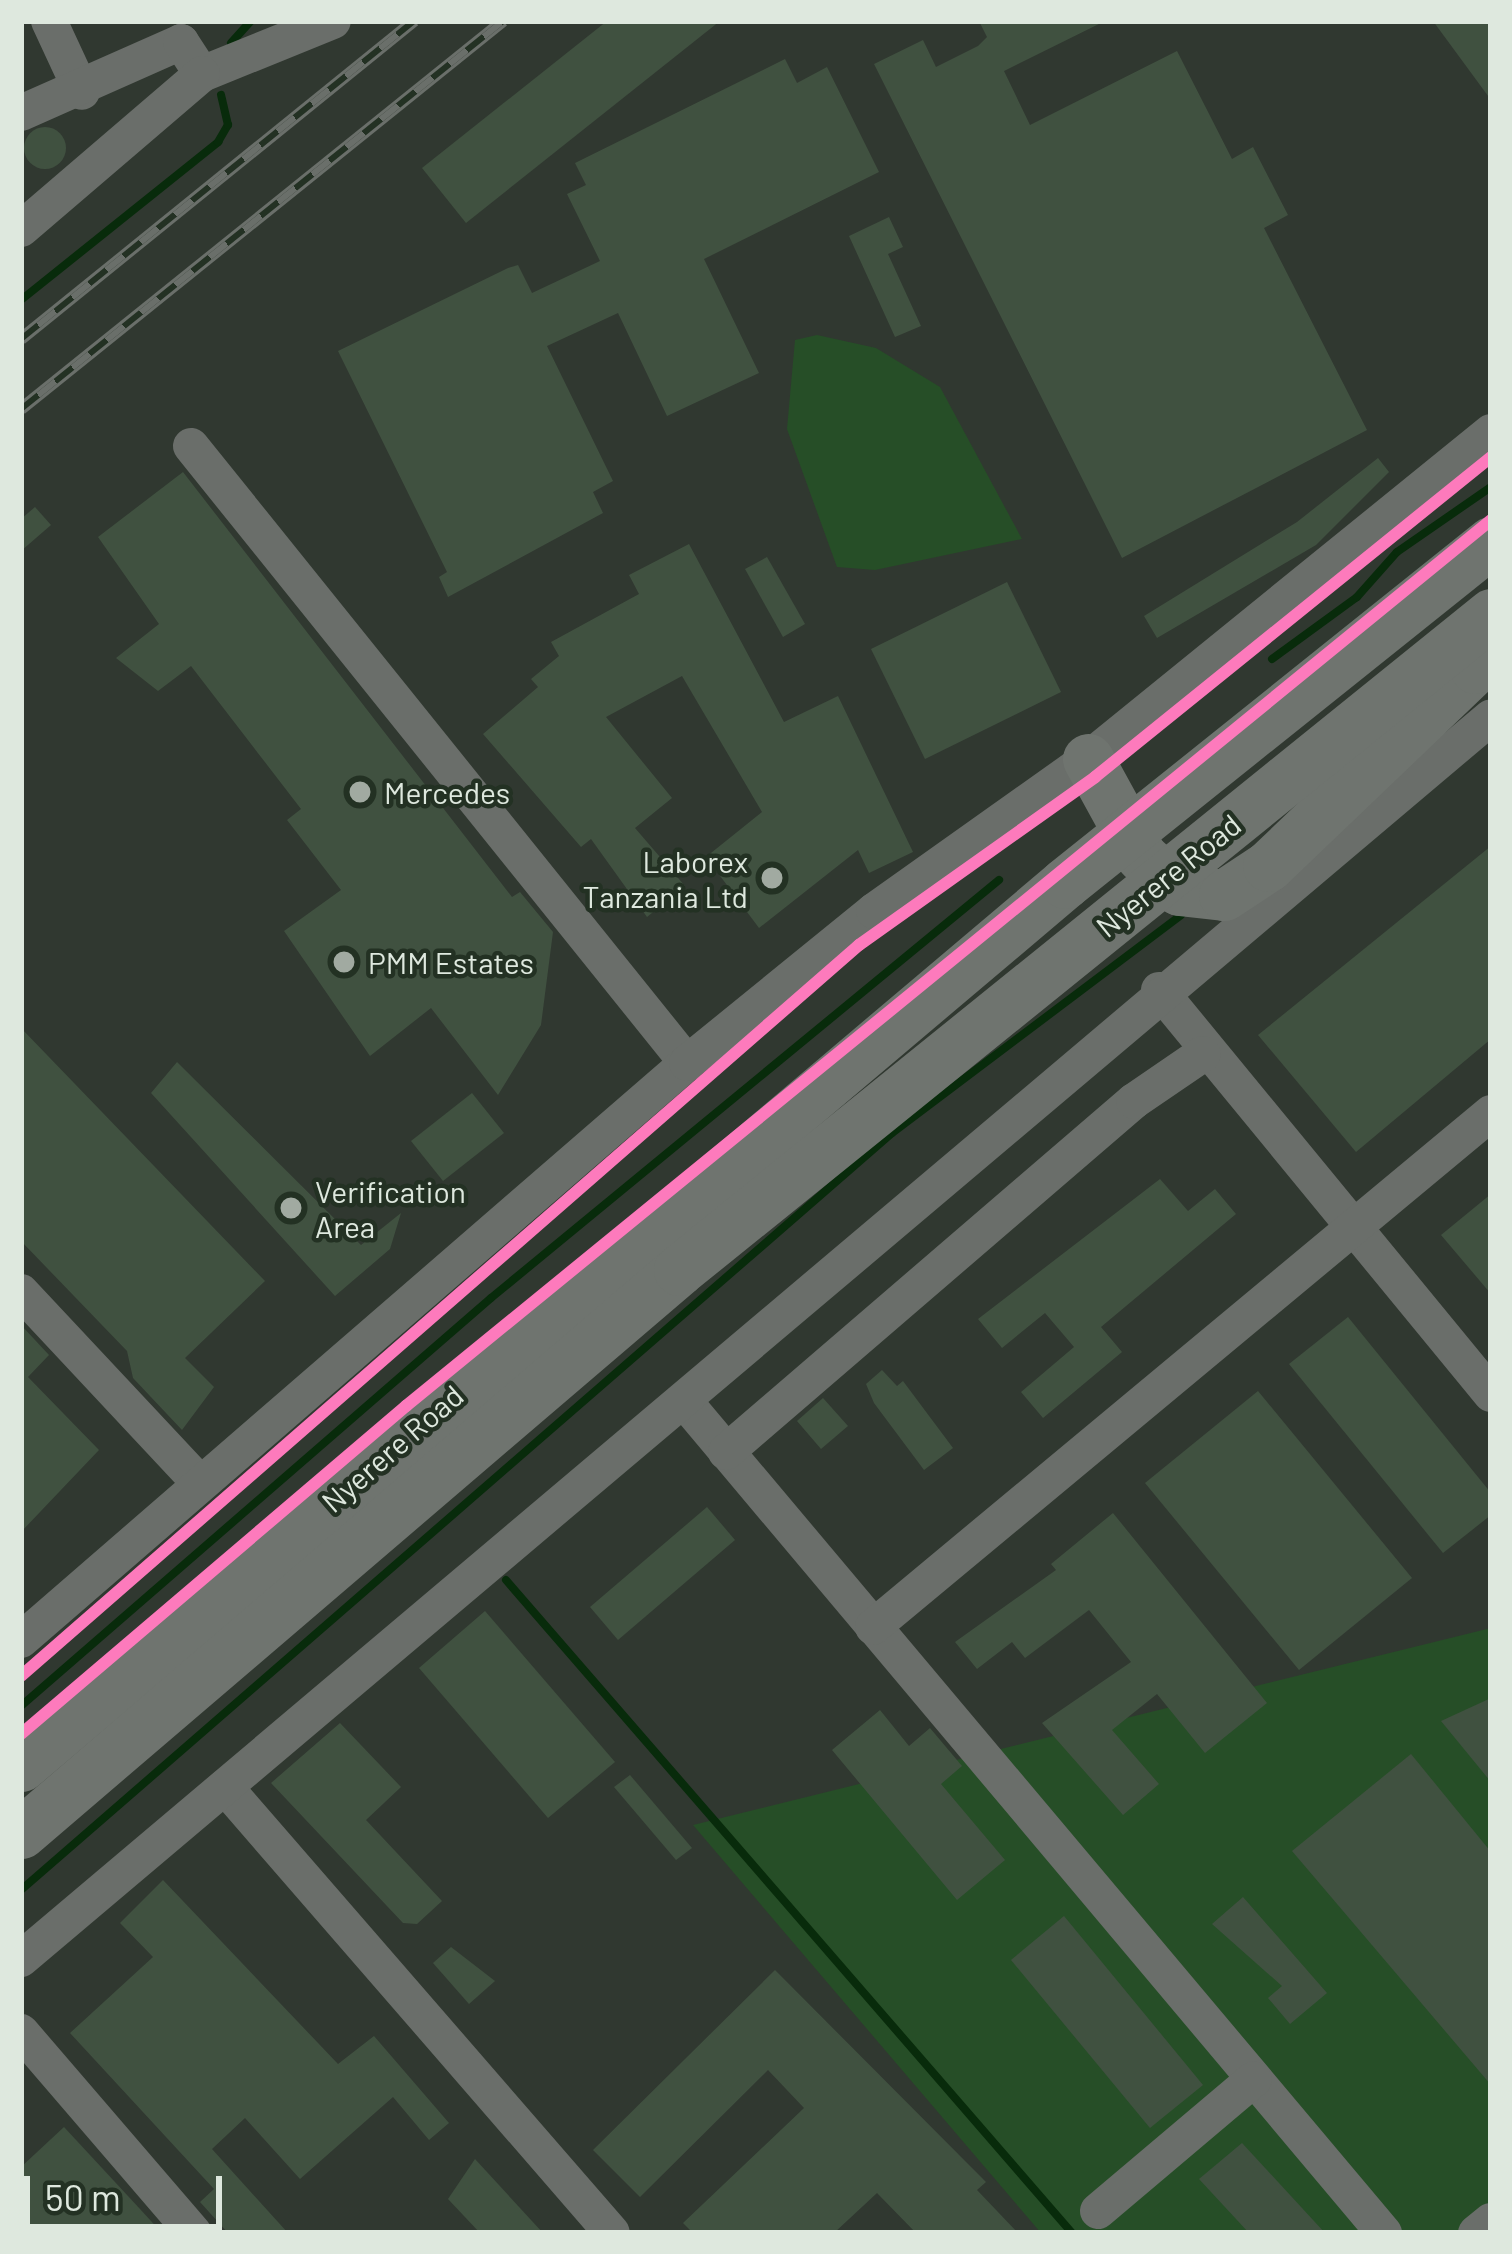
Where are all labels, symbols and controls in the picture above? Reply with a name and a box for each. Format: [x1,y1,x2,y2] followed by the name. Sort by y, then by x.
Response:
[384,774,510,810] place label: Mercedes
[347,779,373,805] marker: Mercedes
[1089,806,1247,944] street label: Nyerere Road
[583,843,748,914] place label: Laborex Tanzania Ltd
[759,865,785,891] marker: Laborex Tanzania Ltd
[368,944,534,980] place label: PMM Estates
[331,949,357,975] marker: PMM Estates
[315,1173,466,1244] place label: Verification Area
[278,1195,304,1221] marker: Verification Area
[314,1377,470,1519] street label: Nyerere Road
[30,2152,228,2226] scale bar
[45,2175,121,2218] text: 50 m

